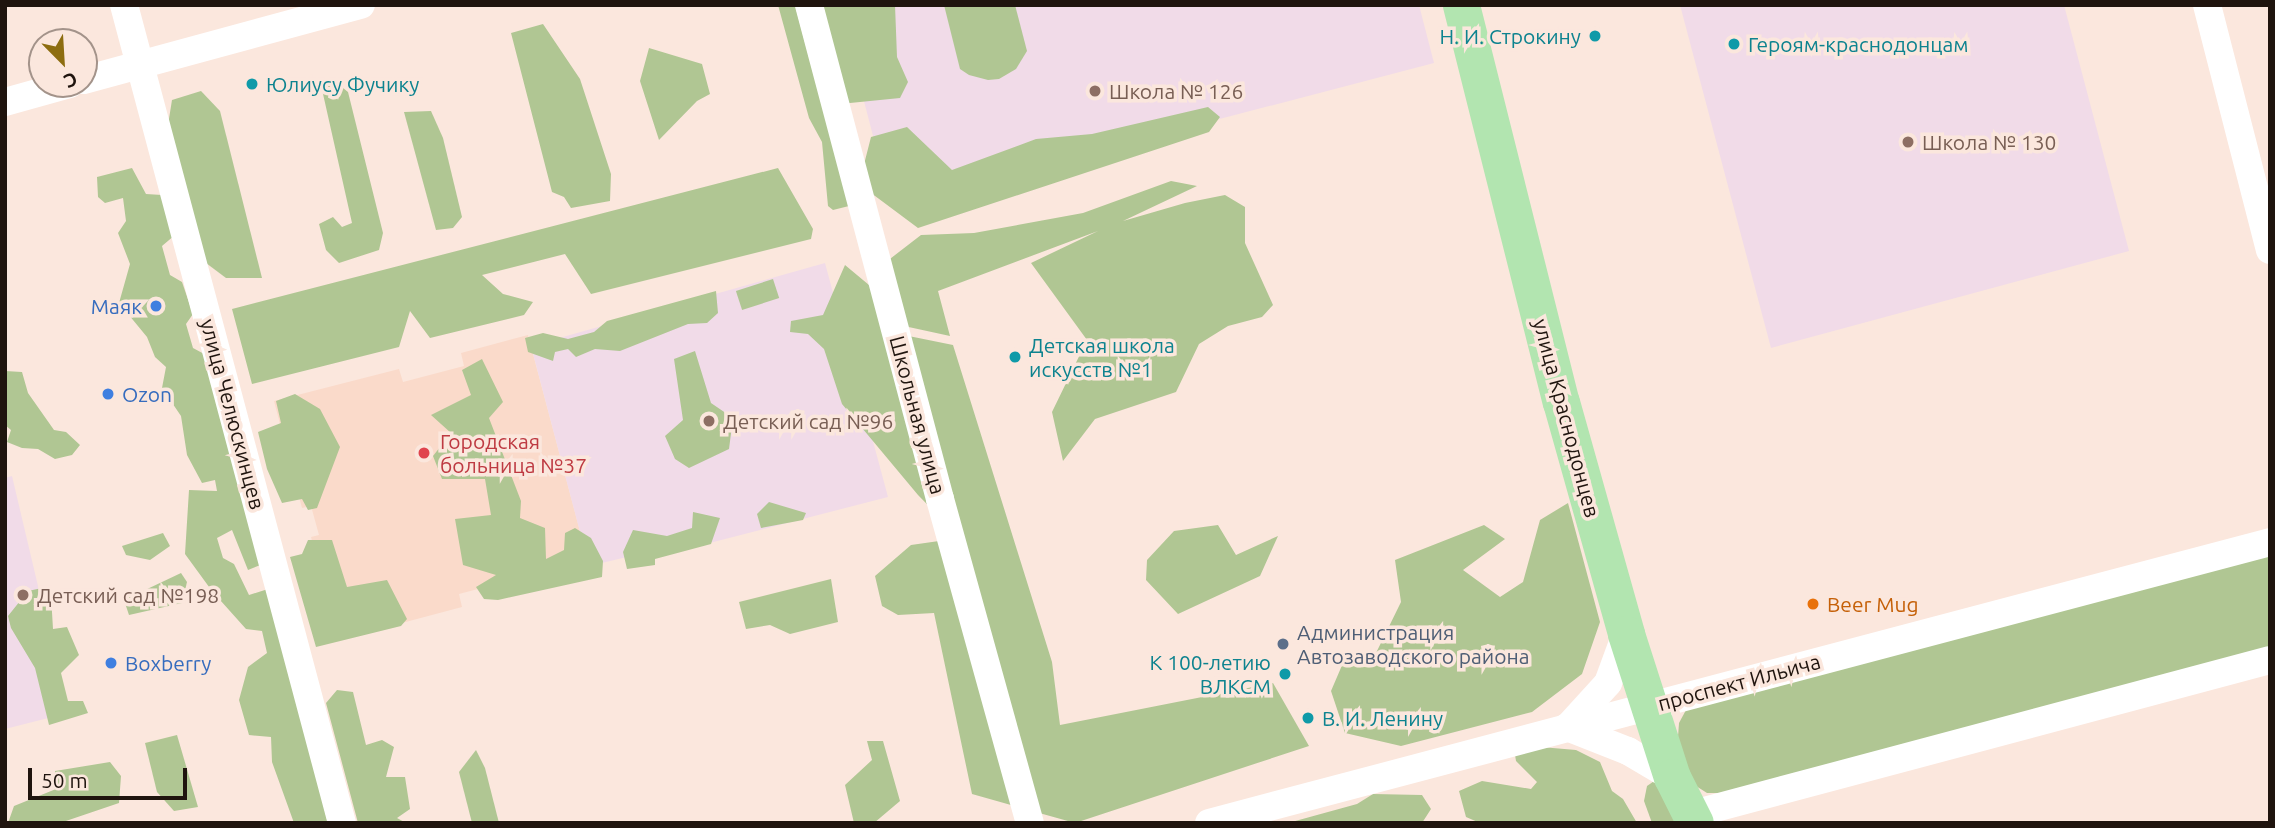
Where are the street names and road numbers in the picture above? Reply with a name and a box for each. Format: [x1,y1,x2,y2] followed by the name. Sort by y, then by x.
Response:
[195,316,271,512] street label: улица Челюскинцев
[1528,316,1606,520] street label: улица Краснодонцев
[885,333,951,497] street label: Школьная улица
[1655,648,1823,716] street label: проспект Ильича

